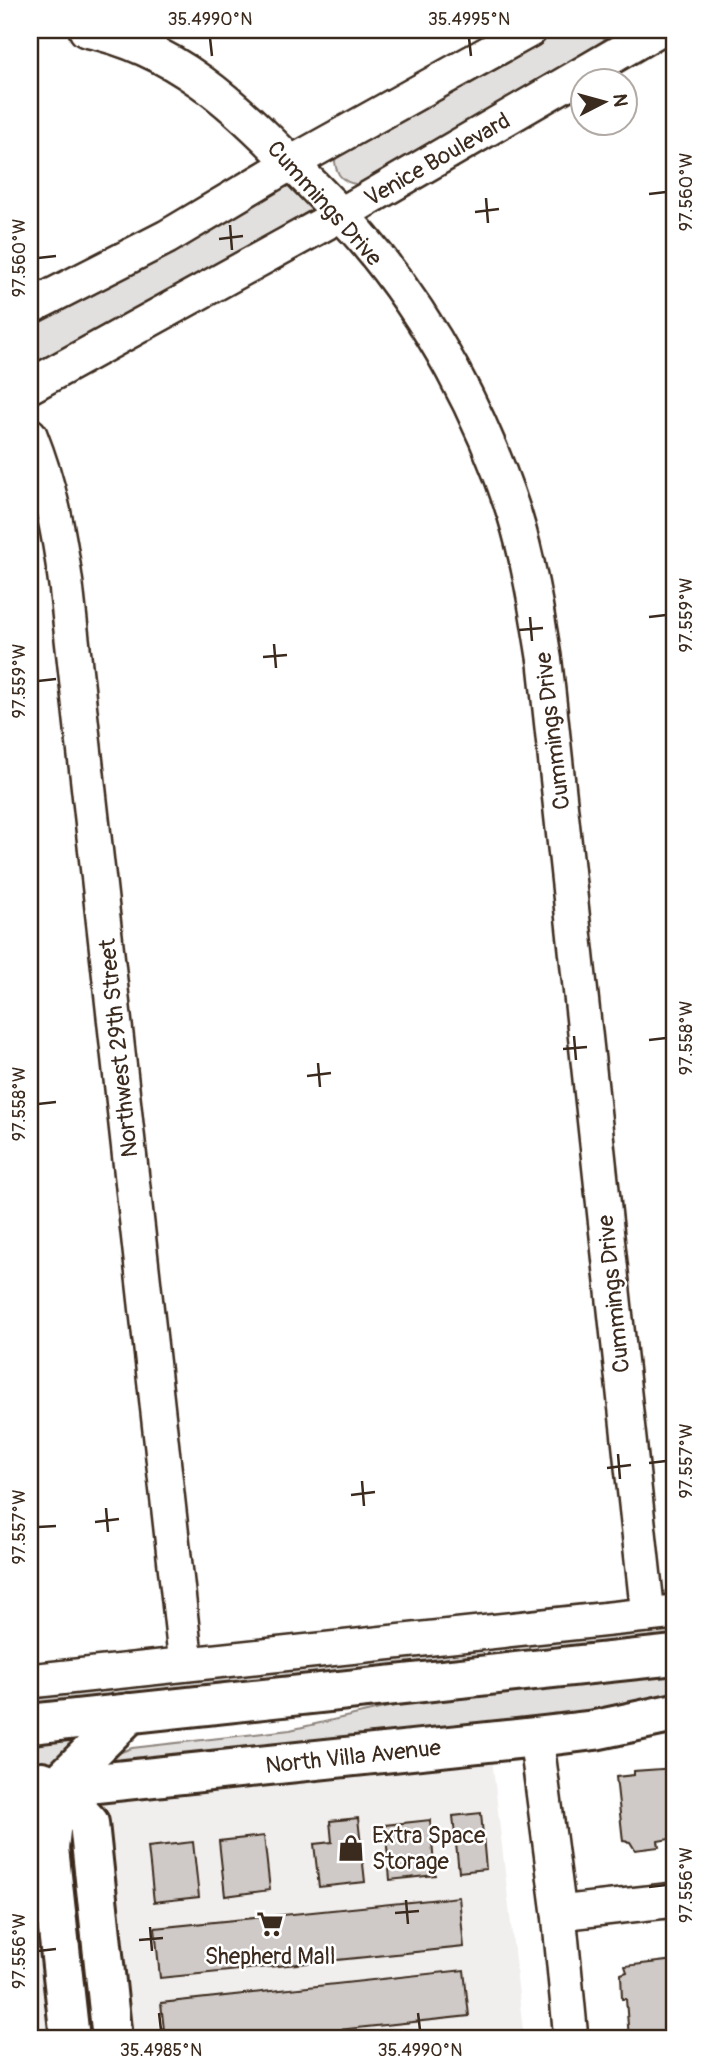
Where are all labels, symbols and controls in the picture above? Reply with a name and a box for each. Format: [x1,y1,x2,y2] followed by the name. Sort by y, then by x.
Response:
[167,8,253,31] text: 35.4990°N
[428,8,510,31] text: 35.4995°N
[568,66,638,136] north arrow
[607,93,633,108] text: N
[359,106,515,213] street label: Venice Boulevard
[261,135,389,273] street label: Cummings Drive
[675,153,698,231] text: 97.560°W
[8,219,31,297] text: 97.560°W
[675,578,698,652] text: 97.559°W
[8,644,31,718] text: 97.559°W
[528,650,577,811] street label: Cummings Drive
[93,936,144,1159] street label: Northwest 29th Street
[675,1001,698,1075] text: 97.558°W
[8,1067,31,1141] text: 97.558°W
[591,1213,636,1374] street label: Cummings Drive
[675,1423,698,1499] text: 97.557°W
[8,1489,31,1565] text: 97.557°W
[264,1733,443,1780] street label: North Villa Avenue
[372,1821,486,1876] place label: Extra Space Storage
[336,1833,366,1863] shop icon: Extra Space Storage
[675,1847,698,1923] text: 97.556°W
[255,1909,285,1939] supermarket icon: Shepherd Mall
[8,1913,31,1989] text: 97.556°W
[205,1942,335,1971] place label: Shepherd Mall
[120,2039,202,2062] text: 35.4985°N
[377,2039,463,2062] text: 35.4990°N

